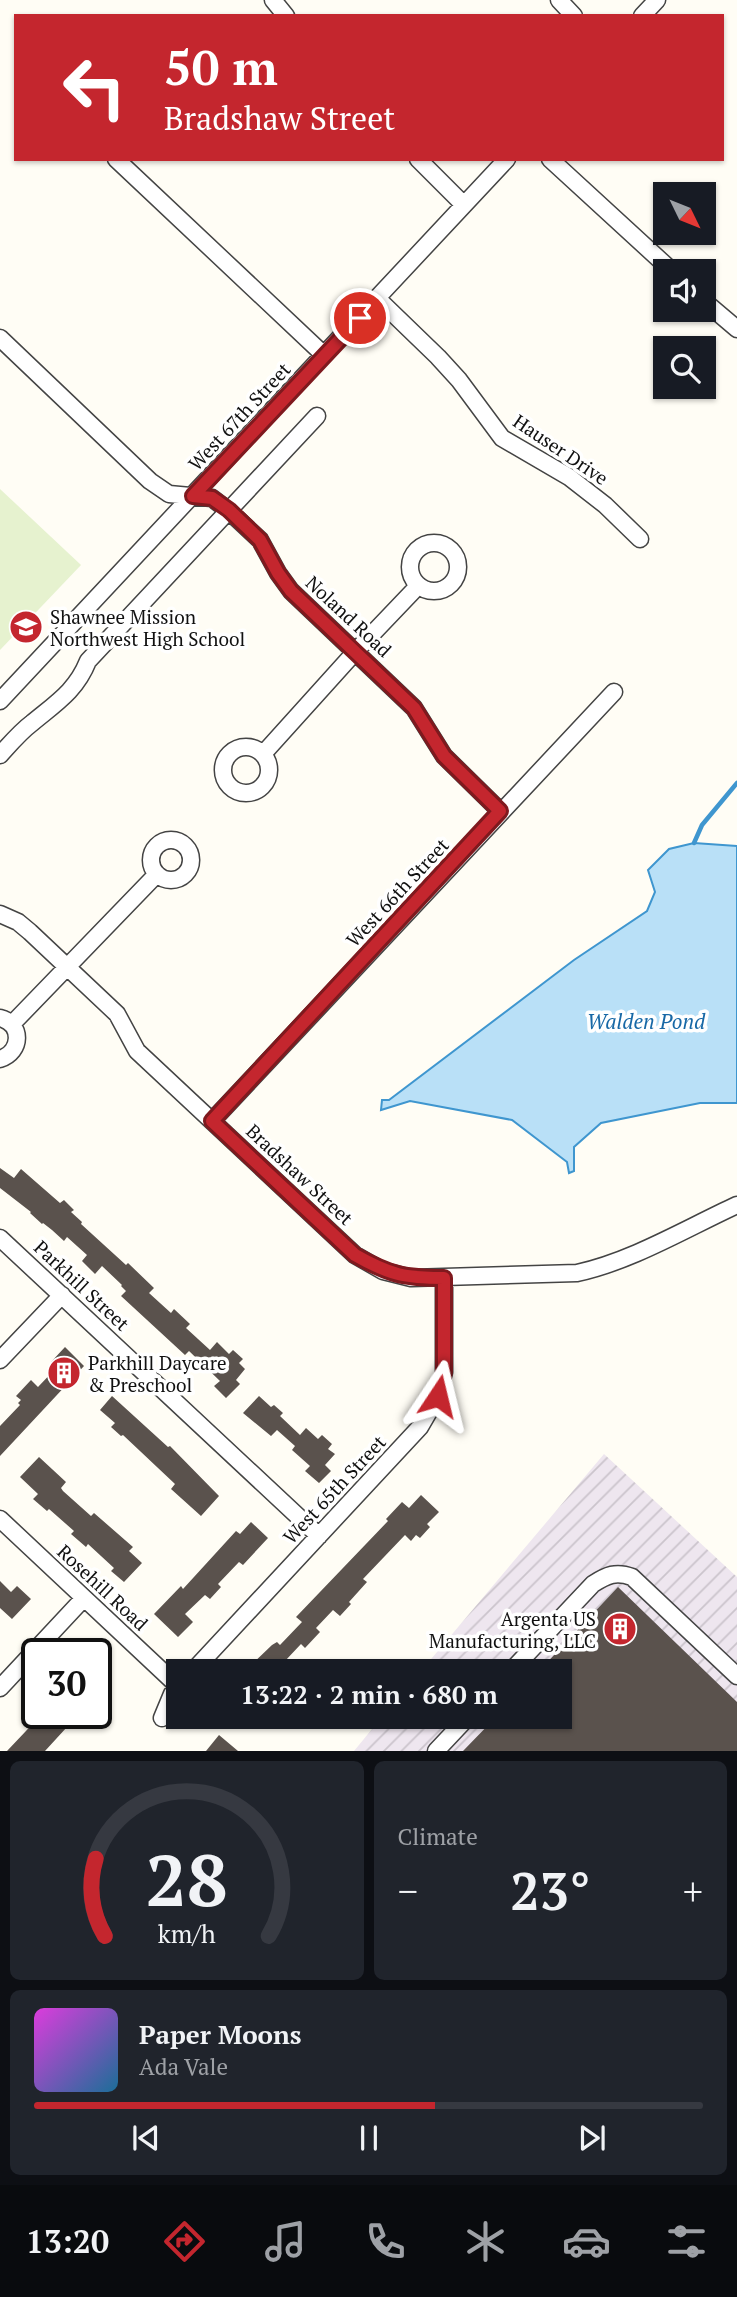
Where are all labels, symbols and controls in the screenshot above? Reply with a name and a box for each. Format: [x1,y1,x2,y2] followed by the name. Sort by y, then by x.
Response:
[164,34,278,99] text: 50 m
[49,42,140,133] icon: left
[164,97,395,139] text: Bradshaw Street
[653,182,716,245] north arrow
[653,182,716,399] map controls
[653,259,716,322] button: sound
[330,288,390,348] pin
[341,299,379,337] icon: arrive
[653,336,716,399] button: search
[182,357,296,475] street label: West 67th Street
[509,408,613,490] street label: Hauser Drive
[301,570,398,662] street label: Noland Road
[50,604,245,651] place label: Shawnee Mission Northwest High School
[7,608,45,646] school or university icon: Shawnee Mission Northwest High School
[340,832,454,952] street label: West 66th Street
[587,1007,706,1035] water label: Walden Pond
[241,1118,359,1230] street label: Bradshaw Street
[29,1234,135,1336] street label: Parkhill Street
[88,1350,227,1397] place label: Parkhill Daycare & Preschool
[45,1354,83,1392] building icon: Parkhill Daycare & Preschool
[401,1359,475,1433] position arrow
[277,1429,391,1549] street label: West 65th Street
[52,1539,154,1636] street label: Rosehill Road
[429,1606,596,1653] place label: Argenta US Manufacturing, LLC
[601,1610,639,1648] building icon: Argenta US Manufacturing, LLC
[21,1638,112,1729] speed limit sign: 30
[240,1677,498,1711] text: 13:22 · 2 min · 680 m
[398,1821,478,1852] text: Climate
[146,1831,228,1928] text: 28
[510,1856,590,1925] text: 23°
[398,1866,418,1916] text: −
[683,1866,703,1916] text: +
[158,1917,216,1950] text: km/h
[139,2017,302,2051] text: Paper Moons
[139,2051,228,2082] text: Ada Vale
[127,2119,165,2157] icon: previous
[350,2119,388,2157] icon: pause
[573,2119,611,2157] icon: next
[160,2217,209,2266] icon: directions
[261,2217,310,2266] icon: music
[361,2217,410,2266] icon: phone
[461,2217,510,2266] icon: climate
[562,2217,611,2266] icon: car
[662,2217,711,2266] icon: filters
[26,2220,109,2262] text: 13:20

